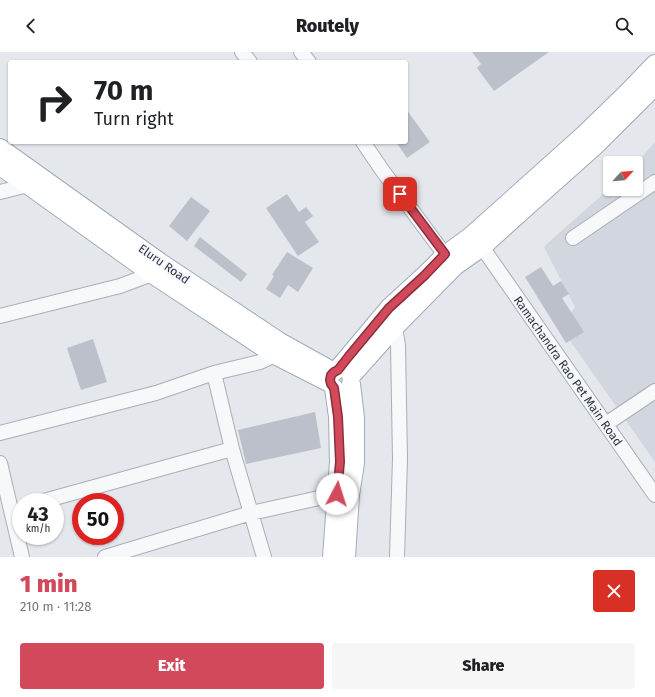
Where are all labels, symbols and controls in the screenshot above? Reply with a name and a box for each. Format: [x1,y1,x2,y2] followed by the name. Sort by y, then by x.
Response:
[20,15,42,37] icon: back
[296,15,359,37] text: Routely
[613,15,635,37] icon: search
[94,74,153,107] text: 70 m
[28,76,80,128] icon: right
[94,108,174,130] text: Turn right
[603,156,643,196] north arrow
[603,156,643,196] map controls
[383,177,417,211] pin
[389,183,411,205] icon: arrive
[136,241,192,287] street label: Eluru Road
[511,293,625,449] street label: Ramachandra Rao Pet Main Road
[316,473,358,515] position arrow
[72,493,124,545] speed limit sign: 50
[27,502,49,526] text: 43
[26,523,50,535] text: km/h
[20,570,78,598] text: 1 min
[593,570,635,612] button: close
[20,599,91,614] text: 210 m · 11:28
[20,643,324,689] button: Exit
[332,643,635,689] button: Share

